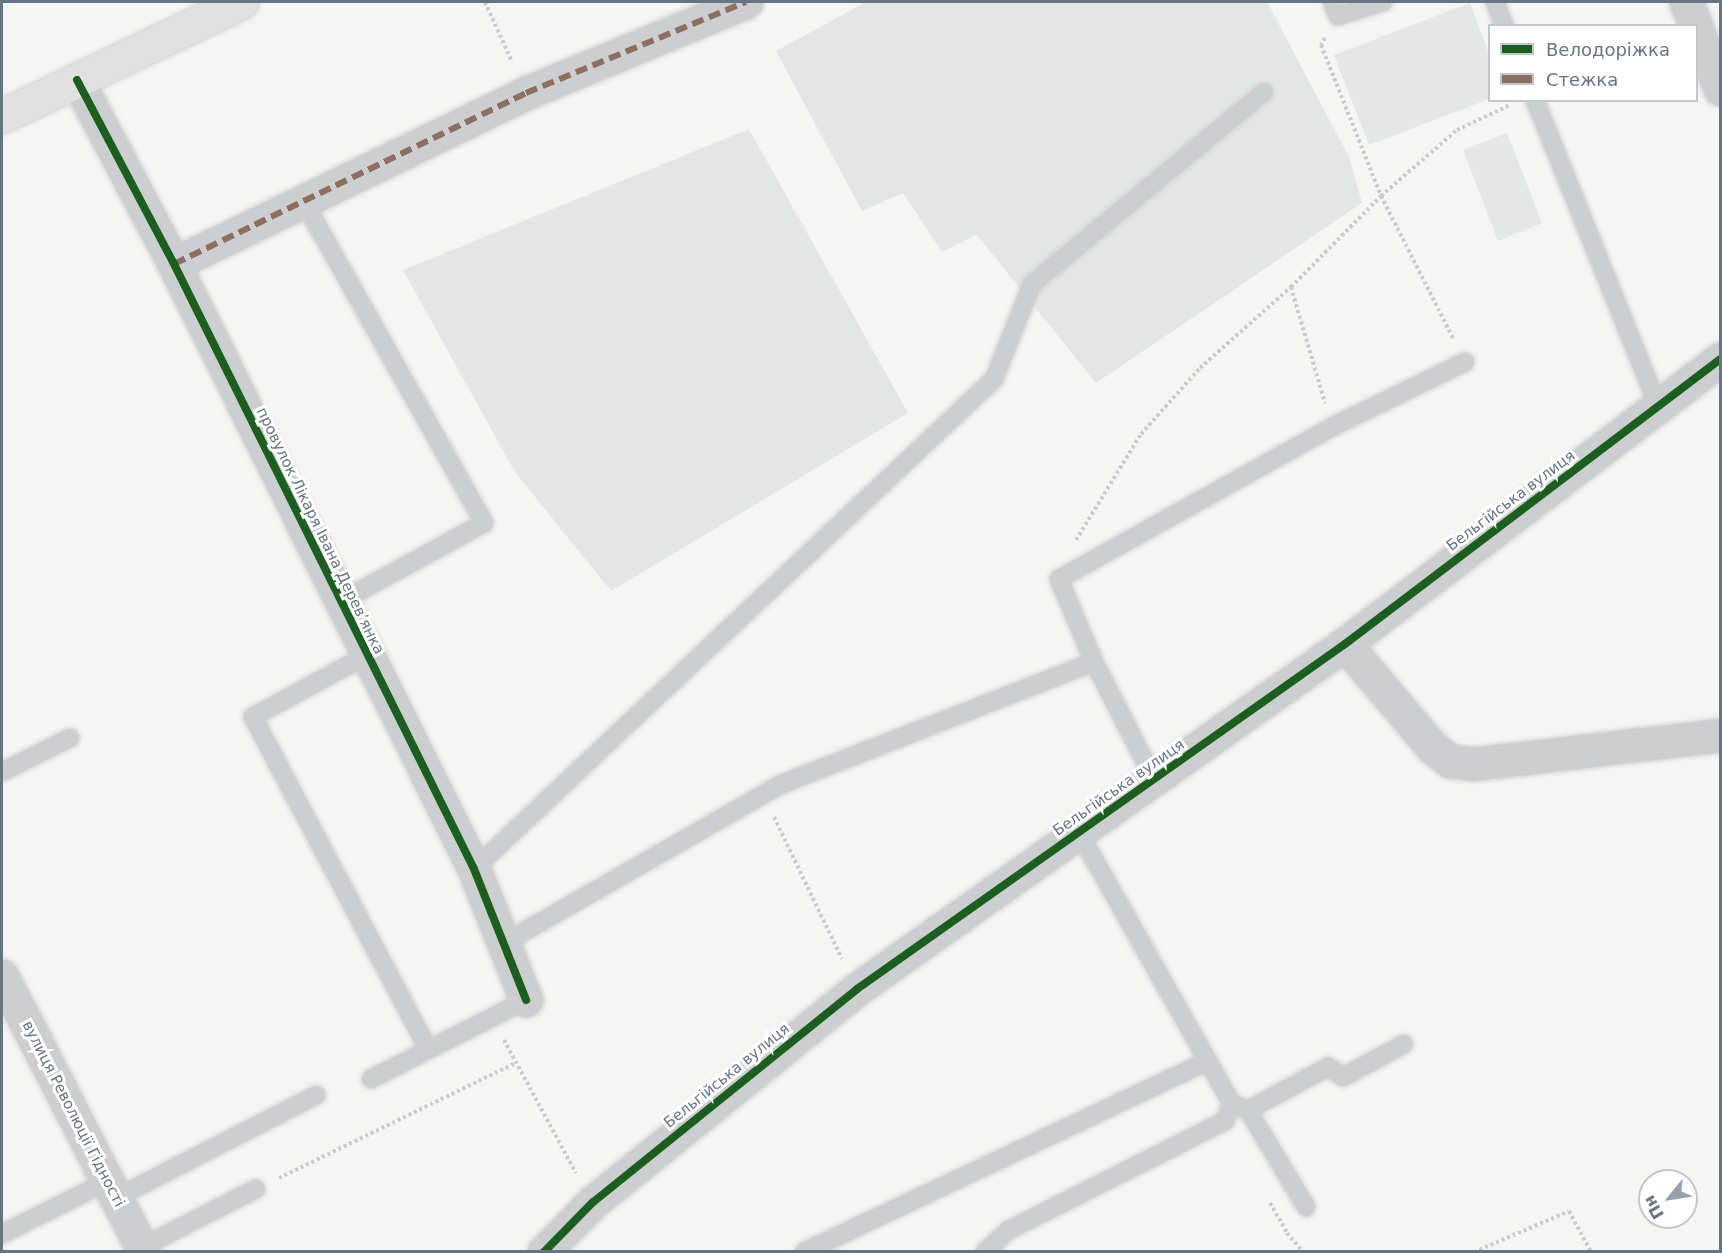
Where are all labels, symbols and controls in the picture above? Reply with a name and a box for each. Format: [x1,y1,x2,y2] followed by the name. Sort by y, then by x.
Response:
[1488,24,1698,102] legend
[1546,39,1670,60] text: Велодоріжка
[1546,69,1618,90] text: Стежка
[252,405,388,657] street label: провулок Лікаря Івана Деревʼянка
[1443,447,1579,555] street label: Бельгійська вулиця
[1050,736,1188,840] street label: Бельгійська вулиця
[18,1018,128,1210] street label: вулиця Революції Гідності
[661,1020,793,1132] street label: Бельгійська вулиця
[1638,1169,1698,1229] north arrow
[1639,1192,1668,1223] text: Пн

